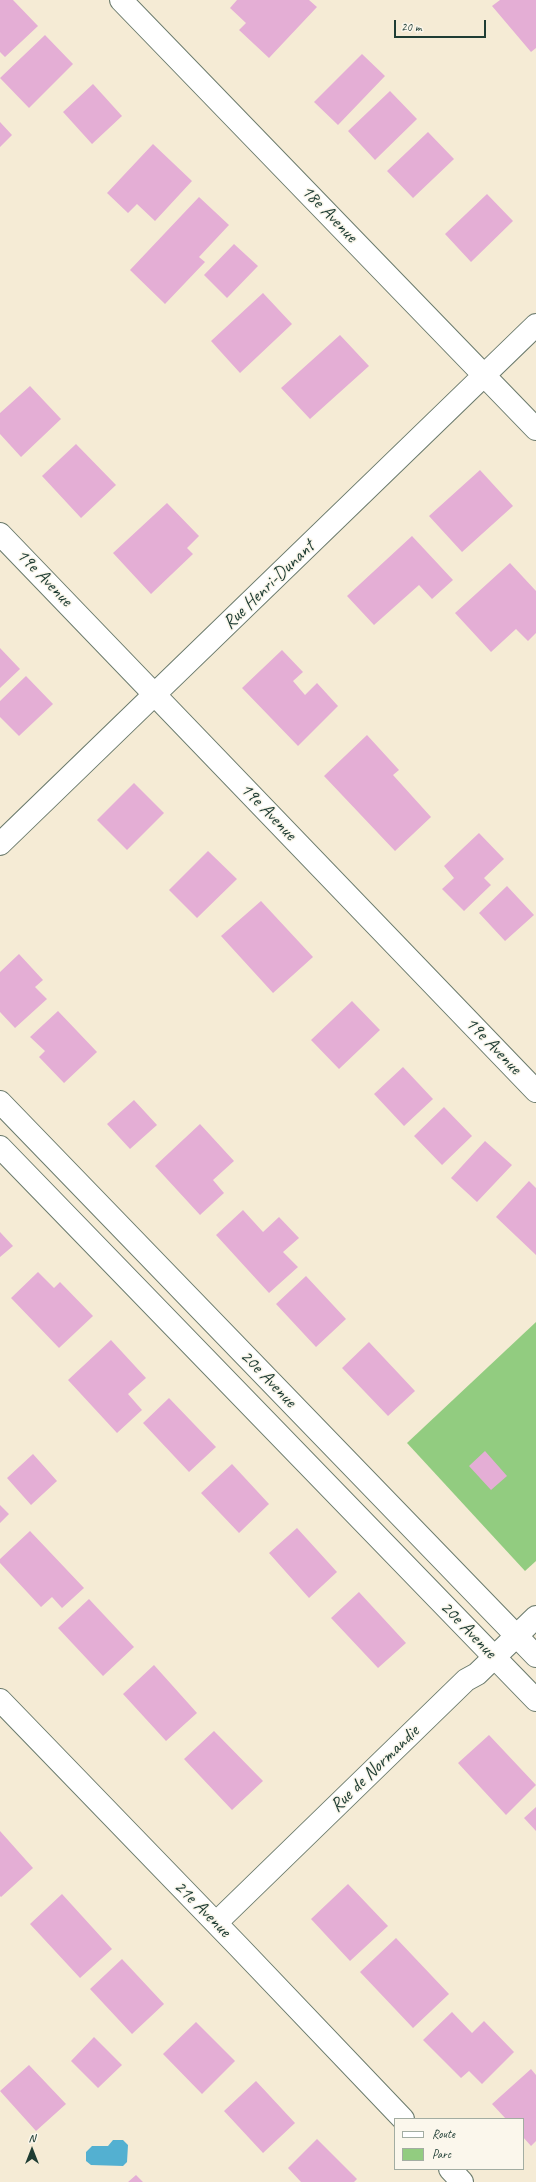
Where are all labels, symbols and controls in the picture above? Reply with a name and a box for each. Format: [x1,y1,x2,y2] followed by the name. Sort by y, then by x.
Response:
[396,12,488,38] scale bar
[401,19,421,35] text: 20 m
[296,180,362,248] street label: 18e Avenue
[218,536,320,634] street label: Rue Henri-Dunant
[11,544,77,612] street label: 19e Avenue
[235,778,301,846] street label: 19e Avenue
[460,1012,526,1080] street label: 19e Avenue
[235,1345,301,1413] street label: 20e Avenue
[435,1596,501,1664] street label: 20e Avenue
[326,1721,424,1817] street label: Rue de Normandie
[169,1876,235,1942] street label: 21e Avenue
[394,2118,524,2170] legend
[432,2126,455,2142] text: Route
[12,2130,52,2170] north arrow
[29,2131,35,2145] text: N
[432,2146,451,2162] text: Parc

